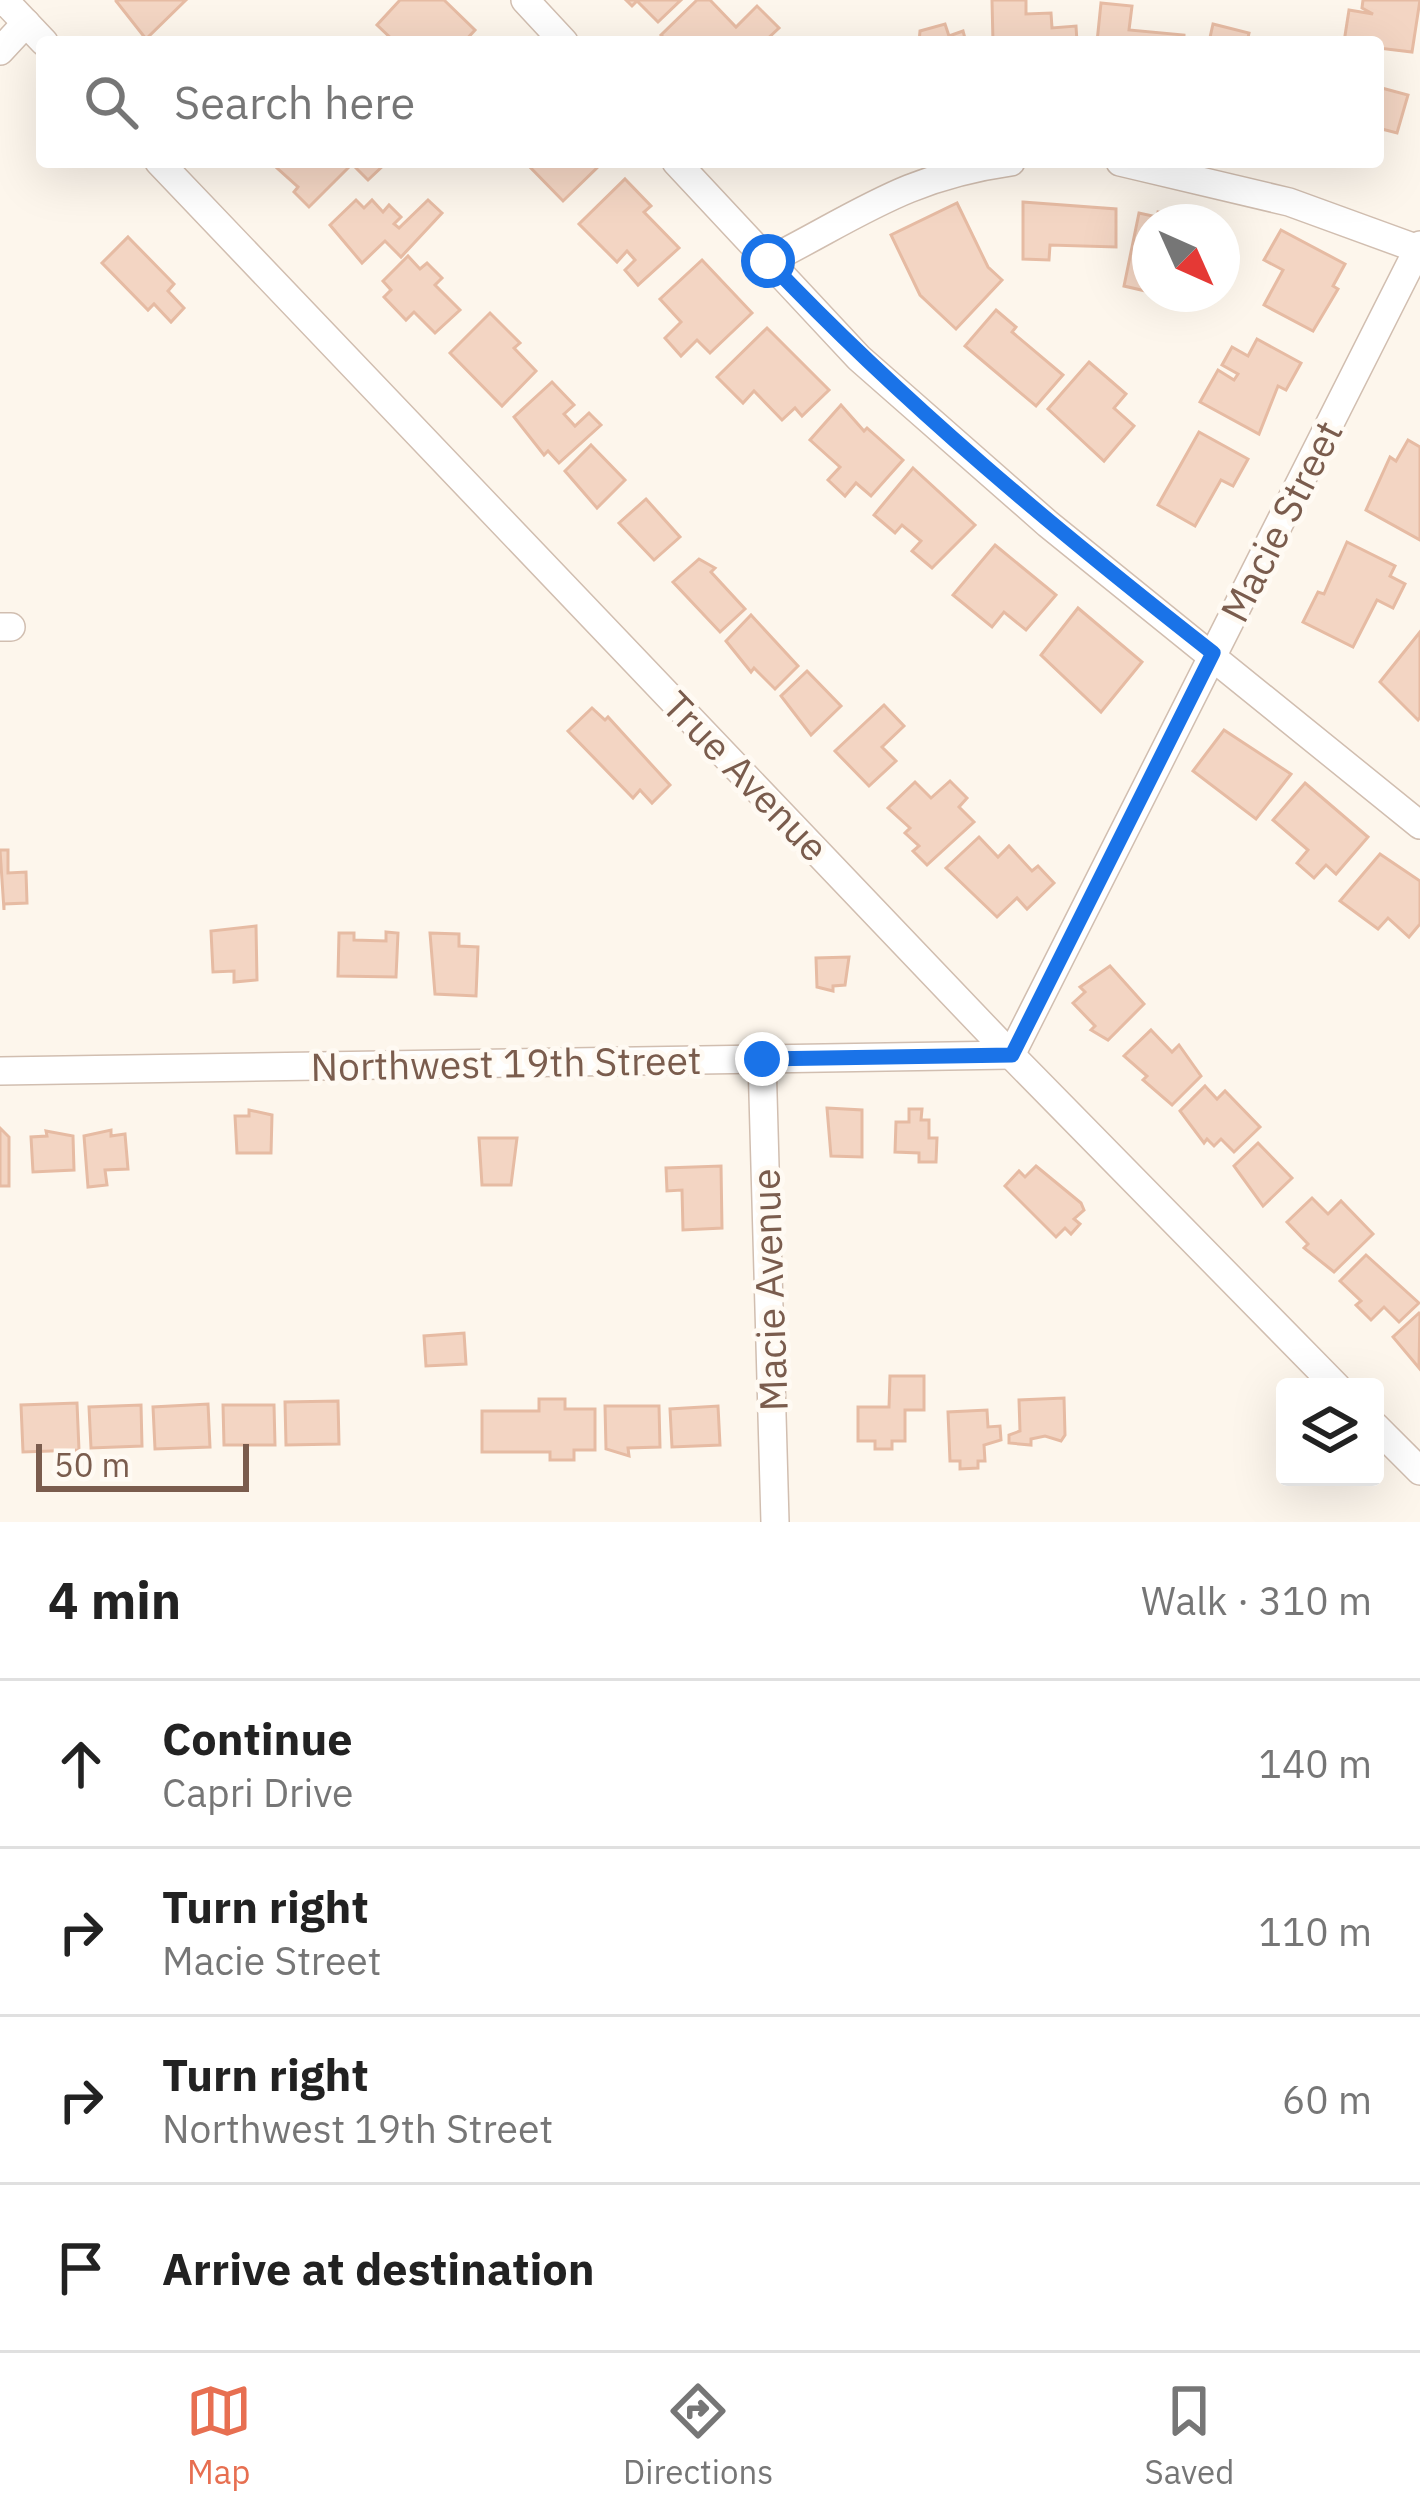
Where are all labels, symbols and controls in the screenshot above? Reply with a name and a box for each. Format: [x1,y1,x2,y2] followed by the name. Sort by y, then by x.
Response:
[36,36,1384,168] search box
[78,69,144,135] icon: search
[174,73,415,131] text: Search here
[1132,204,1240,312] north arrow
[741,234,795,288] route start
[1208,412,1354,630] street label: Macie Street
[652,680,840,872] street label: True Avenue
[735,1032,789,1086] route end
[310,1034,702,1092] street label: Northwest 19th Street
[739,1168,799,1412] street label: Macie Avenue
[1276,1378,1384,1486] map controls
[1276,1378,1384,1486] button: layers
[36,1438,249,1491] scale bar
[54,1443,130,1486] text: 50 m
[48,1567,181,1633] text: 4 min
[1141,1575,1372,1626] text: Walk · 310 m
[162,1709,353,1767] text: Continue
[48,1731,114,1797] icon: ahead
[1259,1738,1372,1789] text: 140 m
[162,1767,353,1818] text: Capri Drive
[162,1877,369,1935] text: Turn right
[48,1899,114,1965] icon: right
[1259,1906,1372,1957] text: 110 m
[162,1935,381,1986] text: Macie Street
[162,2045,369,2103] text: Turn right
[48,2067,114,2133] icon: right
[1282,2074,1372,2125] text: 60 m
[162,2103,553,2154] text: Northwest 19th Street
[48,2235,114,2301] icon: arrive
[162,2239,595,2297] text: Arrive at destination
[186,2378,252,2493] tab: Map
[623,2378,773,2493] tab: Directions
[1145,2378,1234,2493] tab: Saved

